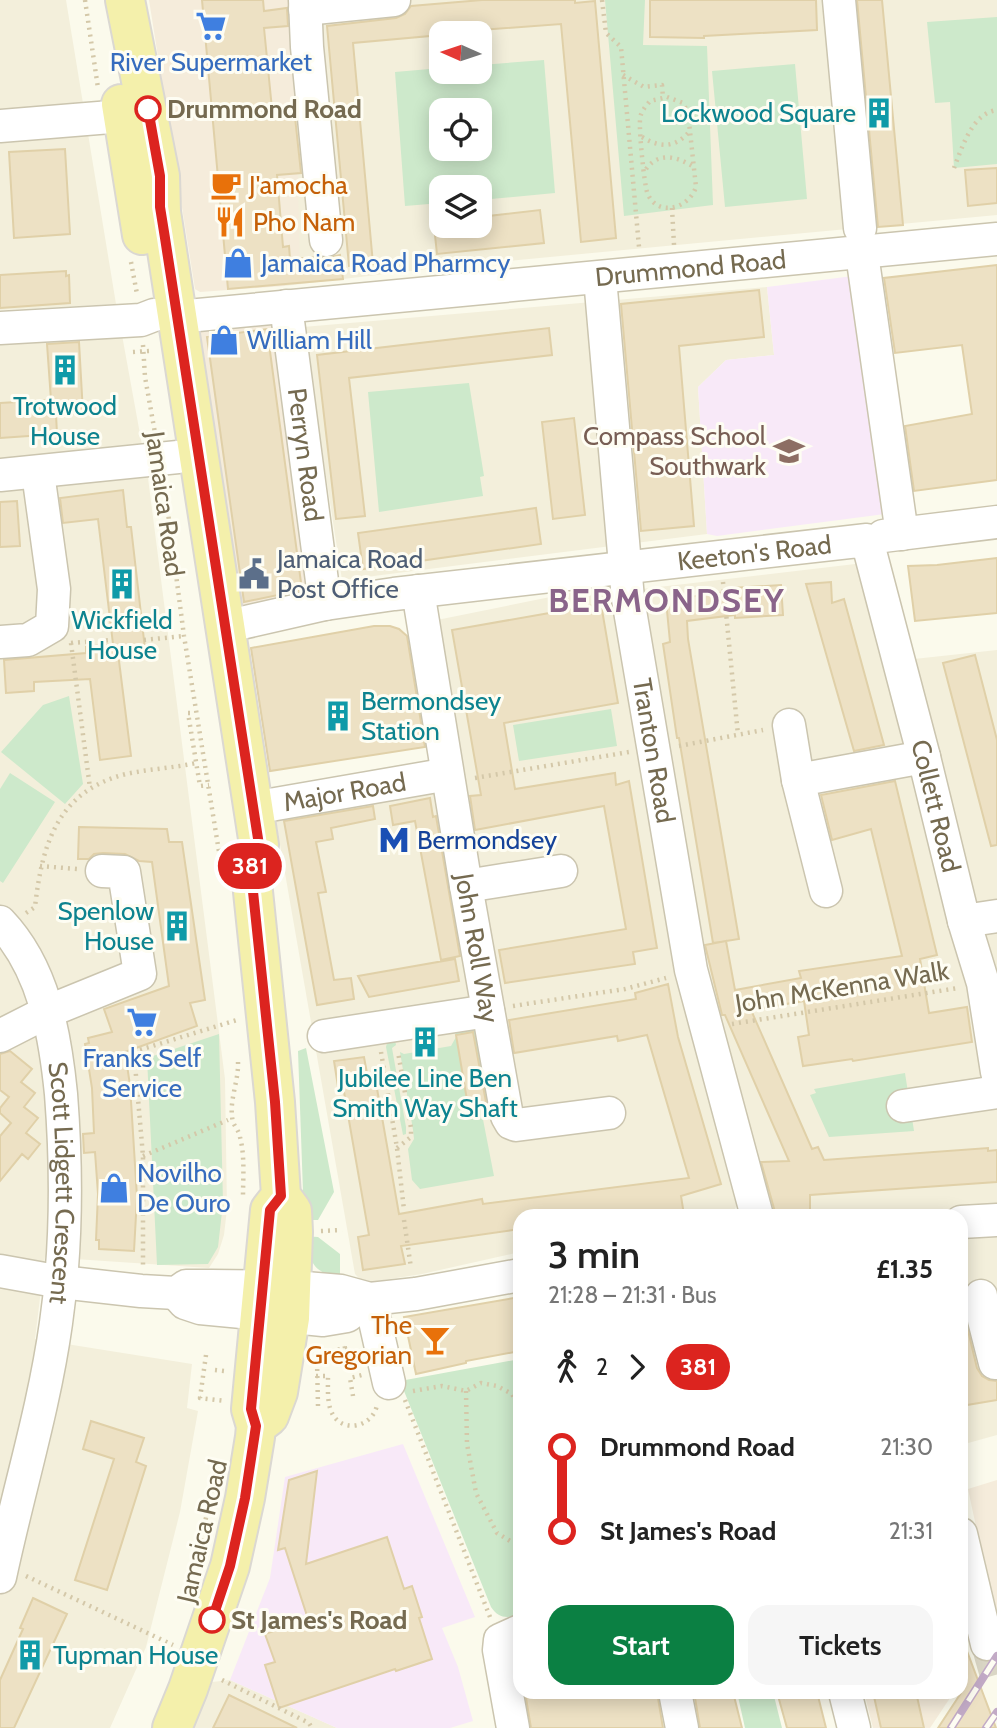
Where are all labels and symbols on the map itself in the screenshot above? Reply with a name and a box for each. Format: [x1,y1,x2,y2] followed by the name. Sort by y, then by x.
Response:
[194,9,228,43] supermarket icon: River Supermarket
[429,21,492,84] north arrow
[110,46,312,78] place label: River Supermarket
[167,93,362,125] place label: Drummond Road
[135,96,161,122] marker: Drummond Road
[862,96,896,130] building icon: Lockwood Square
[661,97,856,129] place label: Lockwood Square
[209,168,243,202] cafe icon: J'amocha
[248,169,348,201] place label: J'amocha
[213,205,247,239] restaurant icon: Pho Nam
[253,206,355,238] place label: Pho Nam
[594,243,788,293] street label: Drummond Road
[221,246,255,280] shop icon: Jamaica Road Pharmcy
[260,247,510,279] place label: Jamaica Road Pharmcy
[207,323,241,357] shop icon: William Hill
[247,324,372,356] place label: William Hill
[48,353,82,387] building icon: Trotwood House
[281,386,330,523] street label: Perryn Road
[13,390,117,452] place label: Trotwood House
[583,420,766,482] place label: Compass School Southwark
[139,428,191,579] street label: Jamaica Road
[772,434,806,468] school or university icon: Compass School Southwark
[676,528,833,578] street label: Keeton's Road
[276,543,423,605] place label: Jamaica Road Post Office
[237,557,271,591] public building icon: Jamaica Road Post Office
[105,567,139,601] building icon: Wickfield House
[548,580,786,620] district label: BERMONDSEY
[71,604,173,666] place label: Wickfield House
[626,676,682,825] street label: Tranton Road
[361,685,501,747] place label: Bermondsey Station
[321,699,355,733] building icon: Bermondsey Station
[904,736,967,875] street label: Collett Road
[281,766,408,818] street label: Major Road
[377,823,411,857] metro station icon: Bermondsey
[417,824,557,856] place label: Bermondsey
[210,843,290,889] line badge: 381
[448,870,506,1025] street label: John Roll Way
[58,895,154,957] place label: Spenlow House
[160,909,194,943] building icon: Spenlow House
[732,954,951,1020] street label: John McKenna Walk
[125,1005,159,1039] supermarket icon: Franks Self Service
[408,1025,442,1059] building icon: Jubilee Line Ben Smith Way Shaft
[83,1042,202,1104] place label: Franks Self Service
[41,1060,81,1306] street label: Scott Lidgett Crescent
[332,1062,518,1124] place label: Jubilee Line Ben Smith Way Shaft
[137,1157,231,1219] place label: Novilho De Ouro
[97,1171,131,1205] shop icon: Novilho De Ouro
[306,1309,412,1371] place label: The Gregorian
[418,1323,452,1357] bar icon: The Gregorian
[170,1456,234,1607] street label: Jamaica Road
[231,1604,407,1636] place label: St James's Road
[199,1607,225,1633] marker: St James's Road
[13,1638,47,1672] building icon: Tupman House
[53,1639,218,1671] place label: Tupman House

